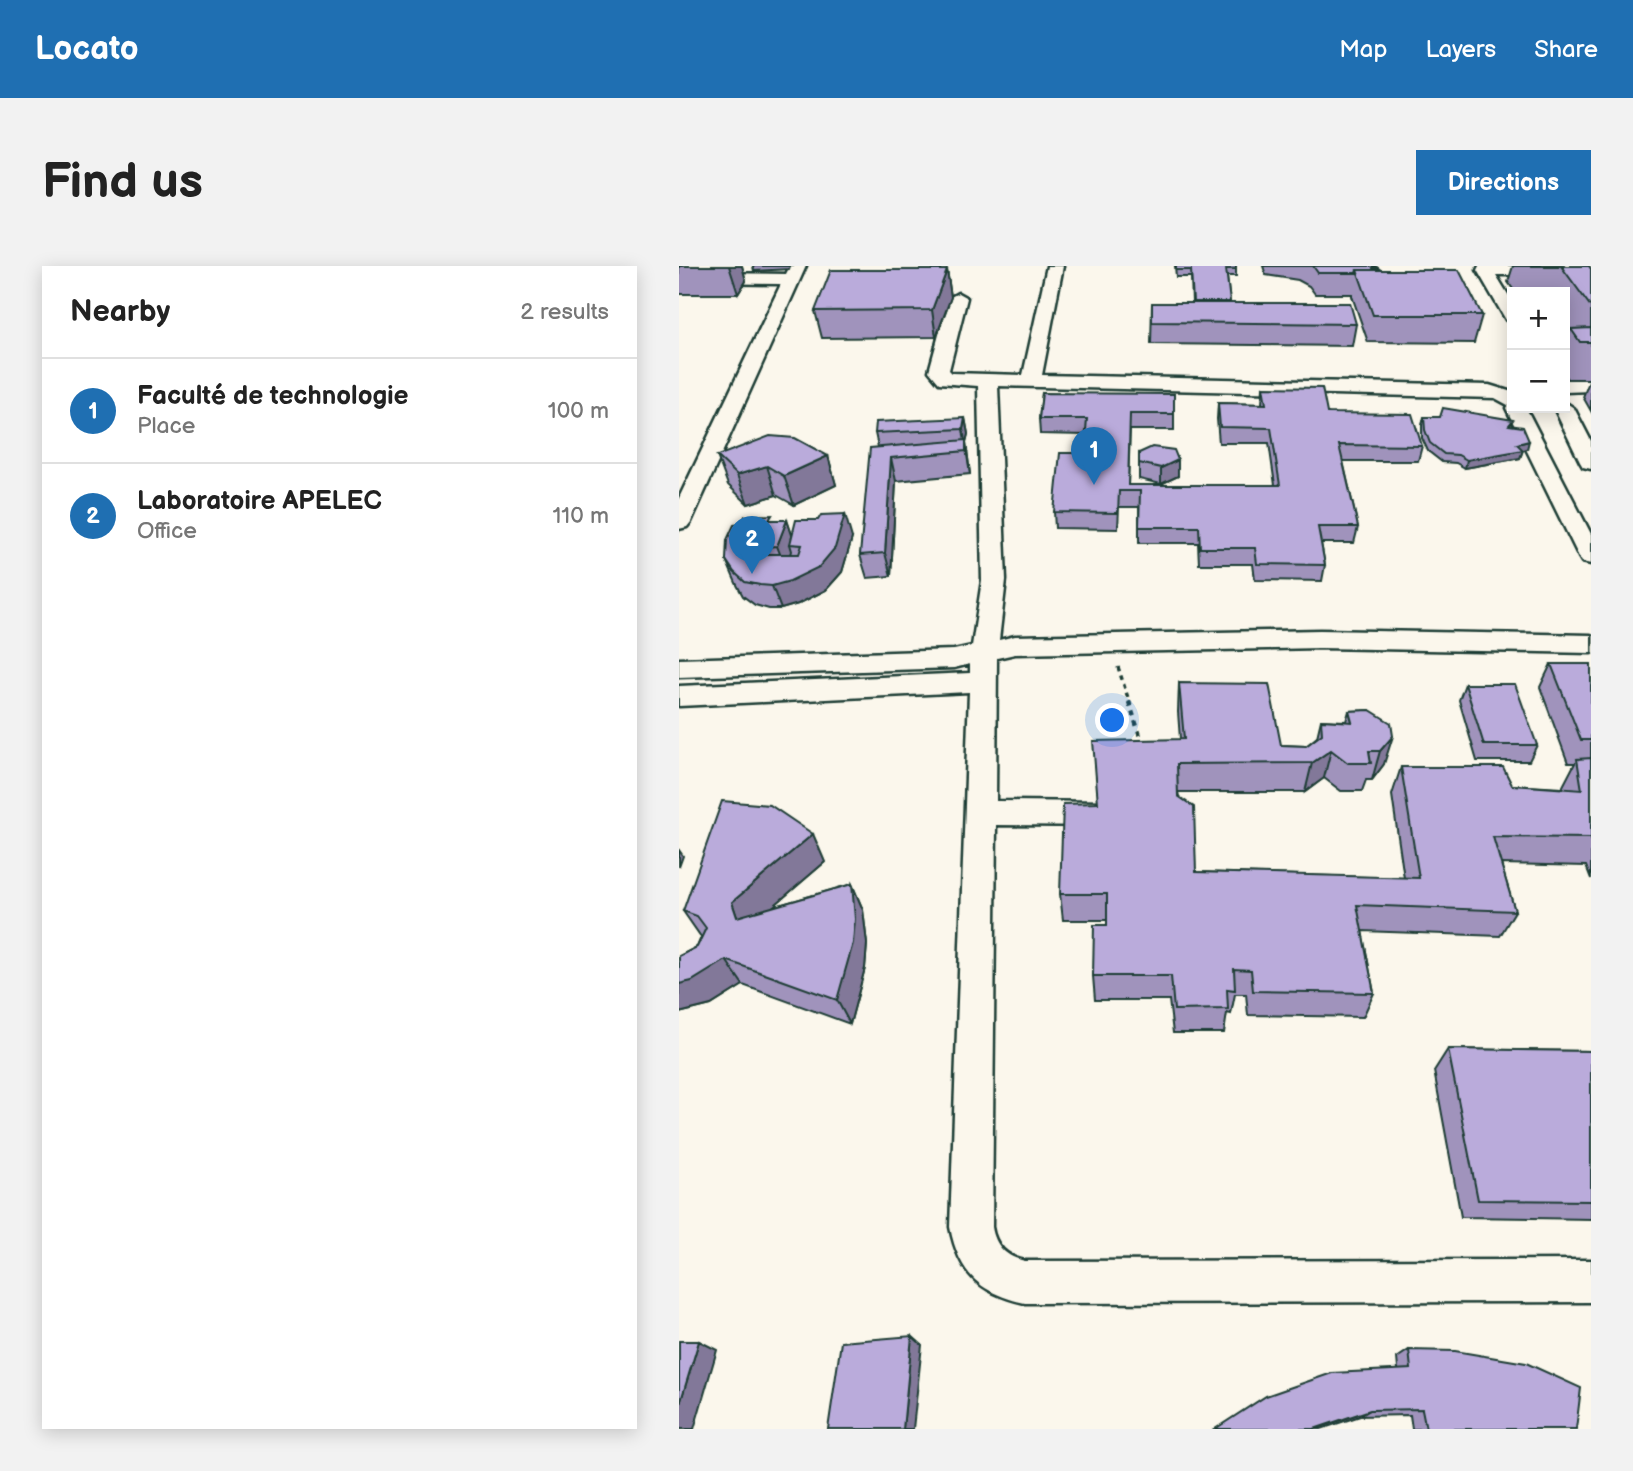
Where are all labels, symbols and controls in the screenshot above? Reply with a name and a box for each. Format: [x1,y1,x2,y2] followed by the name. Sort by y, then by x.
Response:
[35,29,139,69] text: Locato
[1339,35,1387,64] text: Map
[1425,35,1496,64] text: Layers
[1534,35,1598,64] text: Share
[1416,150,1591,215] button: Directions
[42,153,203,212] text: Find us
[1507,287,1570,413] map controls
[1507,287,1570,350] button: +
[70,294,170,330] text: Nearby
[520,298,609,326] text: 2 results
[1507,350,1570,413] button: −
[137,381,409,412] text: Faculté de technologie
[88,397,98,425] text: 1
[548,397,609,425] text: 100 m
[137,412,195,440] text: Place
[1071,427,1117,485] pin: 1
[137,486,382,517] text: Laboratoire APELEC
[86,502,100,530] text: 2
[552,502,609,530] text: 110 m
[729,516,775,574] pin: 2
[137,517,197,545] text: Office
[1095,703,1129,737] your location

